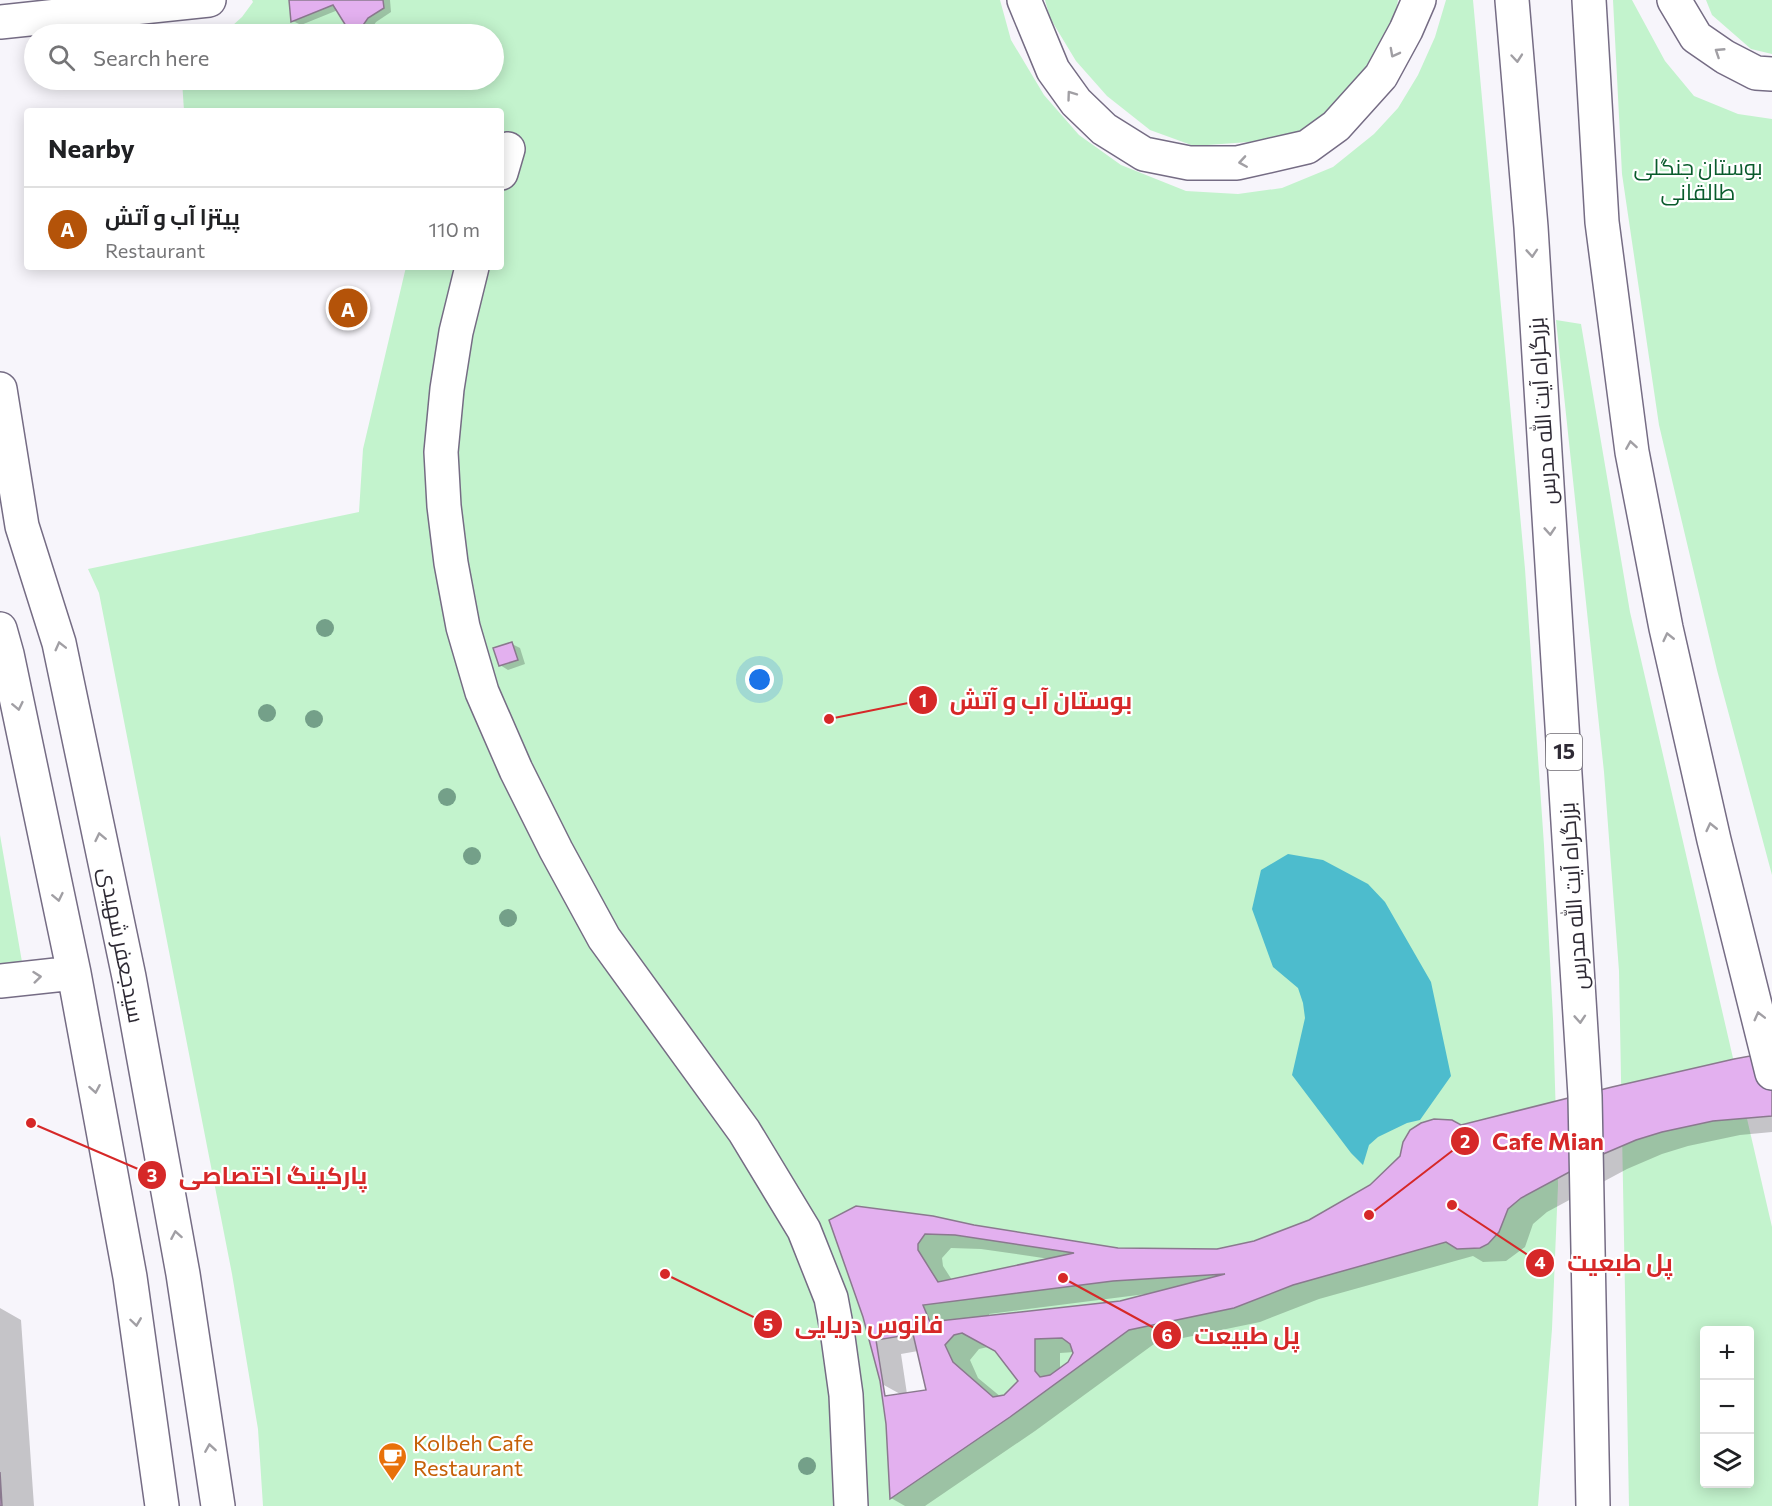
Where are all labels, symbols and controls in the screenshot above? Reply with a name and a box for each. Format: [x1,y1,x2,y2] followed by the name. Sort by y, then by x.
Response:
[24,24,504,90] search box
[45,41,78,74] icon: search
[93,44,209,71] text: Search here
[1390,47,1401,57] one-way arrow
[1715,48,1725,60] one-way arrow
[1510,54,1523,63] one-way arrow
[1067,91,1078,102] one-way arrow
[48,132,135,163] text: Nearby
[1633,153,1763,206] park label: بوستان جنگلی طالقانی
[1239,155,1248,167] one-way arrow
[105,203,240,230] text: پیتزا آب و آتش
[60,217,75,241] text: A
[429,217,480,241] text: 110 m
[105,238,205,262] text: Restaurant
[1526,248,1539,257] one-way arrow
[328,286,368,330] pin: A
[1521,316,1563,506] street label: بزرگراه آیت الله مدرس
[1626,441,1638,450] one-way arrow
[1543,527,1556,536] one-way arrow
[1662,632,1675,642] one-way arrow
[54,641,67,651] one-way arrow
[745,665,774,694] your location
[908,679,1144,721] callout: بوستان آب و آتش
[950,685,1132,715] text: بوستان آب و آتش
[919,689,927,711] text: 1
[11,701,24,711] one-way arrow
[1546,734,1582,770] road number: 15
[1552,801,1594,991] street label: بزرگراه آیت الله مدرس
[1705,822,1718,832] one-way arrow
[94,832,107,842] one-way arrow
[93,865,151,1025] street label: سیدجعفر شهیدی
[51,892,64,902] one-way arrow
[33,971,42,984] one-way arrow
[1753,1011,1766,1021] one-way arrow
[1574,1015,1587,1024] one-way arrow
[88,1083,101,1093] one-way arrow
[1450,1120,1616,1162] callout: Cafe Mian
[1492,1126,1604,1155] text: Cafe Mian
[1460,1130,1470,1152] text: 2
[137,1154,379,1196] callout: پارکینگ اختصاصی
[179,1160,367,1193] text: پارکینگ اختصاصی
[147,1164,157,1186] text: 3
[170,1230,182,1240] one-way arrow
[1525,1242,1684,1284] callout: پل طبعیت
[1567,1247,1673,1280] text: پل طبعیت
[1534,1251,1546,1273] text: 4
[753,1303,955,1345] callout: فانوس دریایی
[795,1309,943,1339] text: فانوس دریایی
[763,1313,773,1335] text: 5
[1152,1314,1312,1356] callout: پل طبیعت
[130,1318,142,1327] one-way arrow
[1194,1320,1300,1353] text: پل طبیعت
[1161,1324,1173,1346] text: 6
[1700,1326,1754,1488] map controls
[1700,1326,1754,1380] button: +
[1700,1380,1754,1434] button: −
[413,1429,533,1481] place label: Kolbeh Cafe Restaurant
[1700,1434,1754,1488] button: layers
[376,1440,408,1482] cafe icon: Kolbeh Cafe Restaurant
[204,1443,217,1453] one-way arrow

